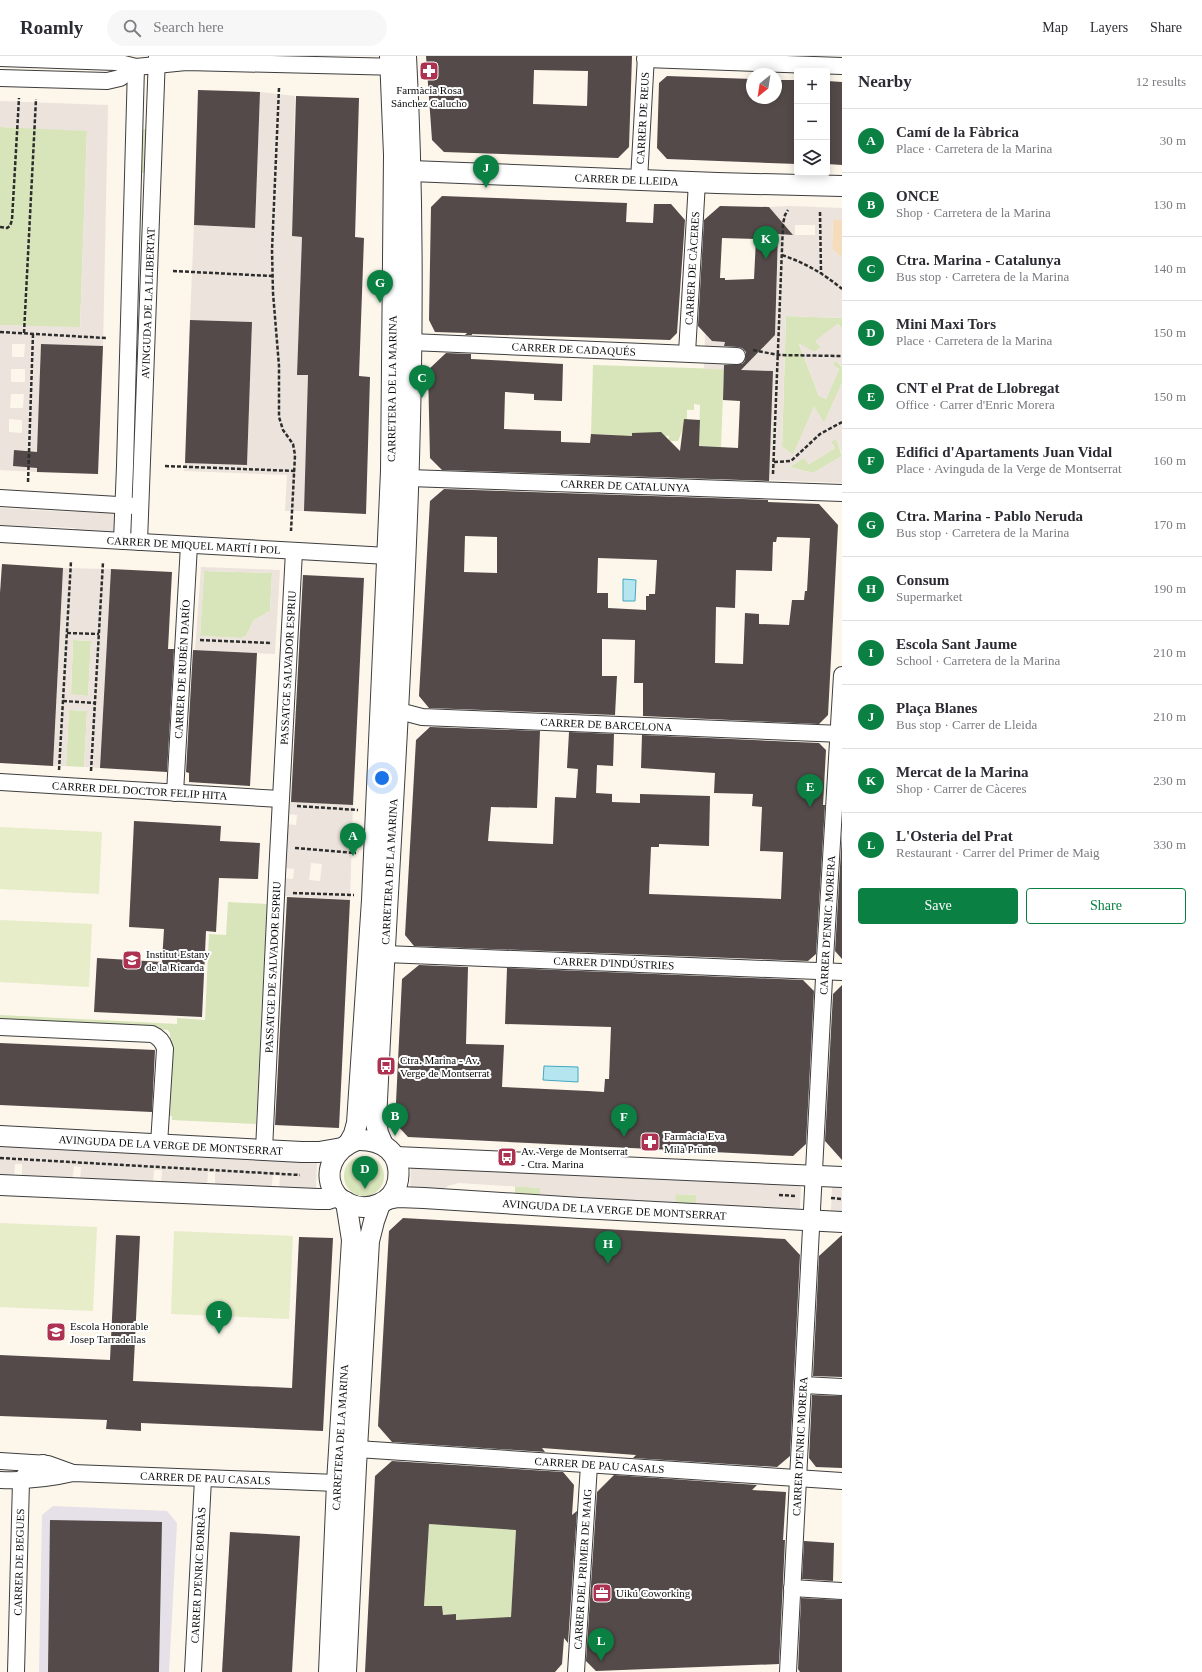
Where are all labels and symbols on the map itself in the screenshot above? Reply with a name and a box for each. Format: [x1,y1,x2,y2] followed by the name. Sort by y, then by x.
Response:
[418,60,440,82] pharmacy icon: Farmàcia Rosa Sánchez Calucho
[746,68,782,104] north arrow
[634,72,651,165] street label: CARRER DE REUS
[391,84,468,109] place label: Farmàcia Rosa Sánchez Calucho
[473,155,499,188] pin: J
[575,171,679,187] street label: CARRER DE LLEIDA
[683,211,701,325] street label: CARRER DE CÀCERES
[753,226,779,259] pin: K
[139,227,157,379] street label: AVINGUDA DE LA LLIBERTAT
[367,270,393,303] pin: G
[385,315,398,462] street label: CARRETERA DE LA MARINA
[512,340,636,358] street label: CARRER DE CADAQUÉS
[409,365,435,398] pin: C
[560,477,690,494] street label: CARRER DE CATALUNYA
[106,534,281,556] street label: CARRER DE MIQUEL MARTÍ I POL
[278,590,298,745] street label: PASSATGE SALVADOR ESPRIU
[172,599,192,739] street label: CARRER DE RUBÉN DARÍO
[540,716,672,733] street label: CARRER DE BARCELONA
[372,768,392,788] your location
[797,774,823,807] pin: E
[52,779,228,802] street label: CARRER DEL DOCTOR FELIP HITA
[379,798,399,945] street label: CARRETERA DE LA MARINA
[340,823,366,856] pin: A
[817,855,837,995] street label: CARRER D'ENRIC MORERA
[262,881,283,1053] street label: PASSATGE DE SALVADOR ESPRIU
[146,948,210,973] place label: Institut Estany de la Ricarda
[121,949,143,971] school or university icon: Institut Estany de la Ricarda
[553,955,675,971] street label: CARRER D'INDÚSTRIES
[400,1054,490,1079] place label: Ctra. Marina - Av. Verge de Montserrat
[375,1055,397,1077] bus stop icon: Ctra. Marina - Av. Verge de Montserrat
[382,1103,408,1136] pin: B
[611,1104,637,1137] pin: F
[664,1130,725,1155] place label: Farmàcia Eva Milà Prünte
[639,1131,661,1153] pharmacy icon: Farmàcia Eva Milà Prünte
[58,1133,283,1157] street label: AVINGUDA DE LA VERGE DE MONTSERRAT
[521,1145,628,1170] place label: Av. Verge de Montserrat - Ctra. Marina
[496,1146,518,1168] bus stop icon: Av. Verge de Montserrat - Ctra. Marina
[352,1156,378,1189] pin: D
[502,1197,727,1222] street label: AVINGUDA DE LA VERGE DE MONTSERRAT
[595,1231,621,1264] pin: H
[206,1301,232,1334] pin: I
[70,1320,149,1345] place label: Escola Honorable Josep Tarradellas
[45,1321,67,1343] school or university icon: Escola Honorable Josep Tarradellas
[330,1364,350,1511] street label: CARRETERA DE LA MARINA
[790,1376,809,1516] street label: CARRER D'ENRIC MORERA
[534,1455,665,1475] street label: CARRER DE PAU CASALS
[140,1470,271,1486] street label: CARRER DE PAU CASALS
[571,1488,593,1650] street label: CARRER DEL PRIMER DE MAIG
[188,1507,208,1644] street label: CARRER D'ENRIC BORRÀS
[11,1508,26,1616] street label: CARRER DE BEGUES
[591,1582,613,1604] office icon: Uikú Coworking
[616,1587,691,1599] place label: Uikú Coworking
[588,1628,614,1661] pin: L

